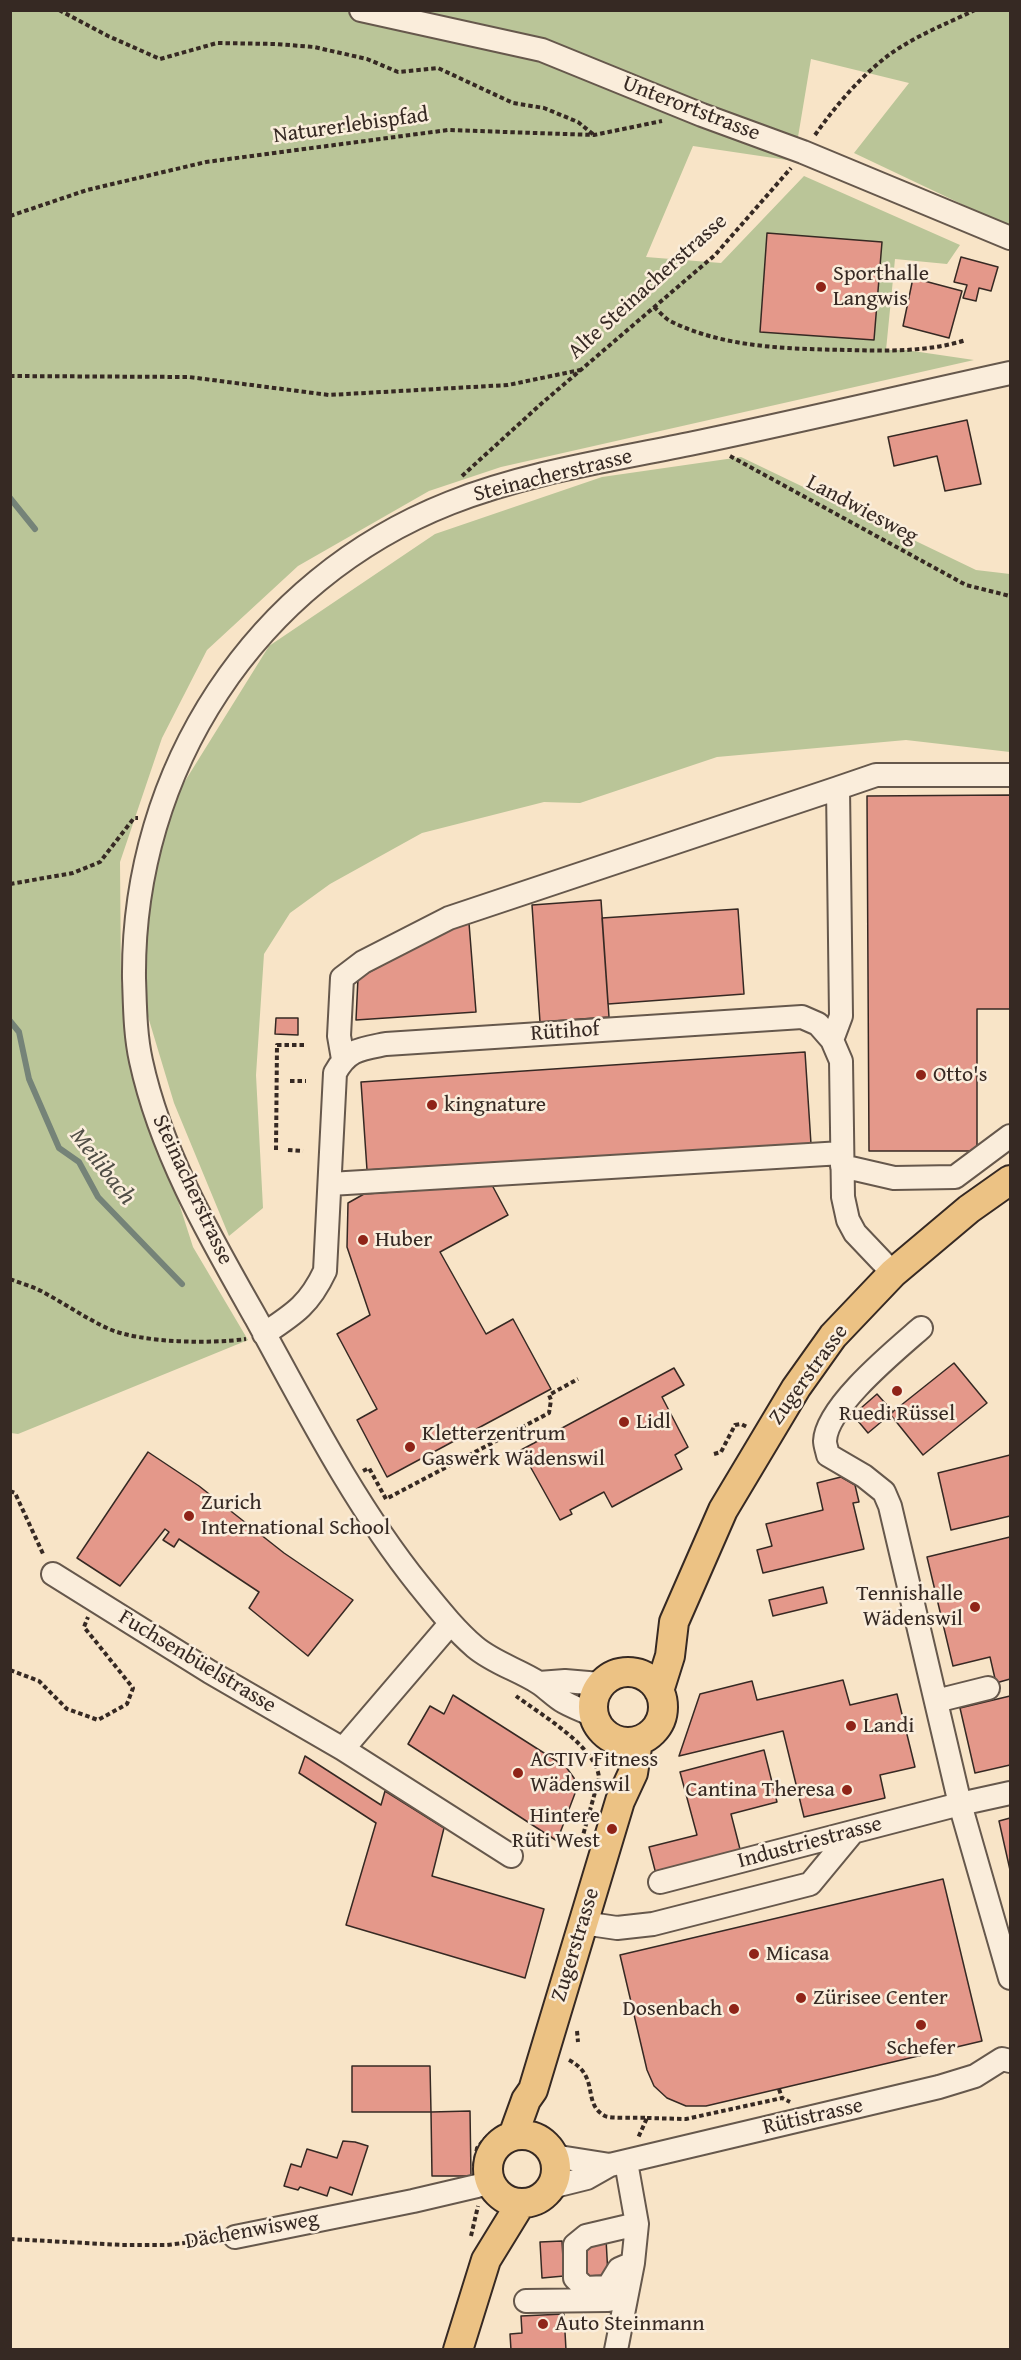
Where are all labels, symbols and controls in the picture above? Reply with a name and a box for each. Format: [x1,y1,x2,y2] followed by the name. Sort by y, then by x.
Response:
[618,71,764,147] street label: Unterortstrasse
[272,102,430,150] street label: Naturerlebispfad
[563,209,733,365] street label: Alte Steinacherstrasse
[833,261,929,312] place label: Sporthalle Langwis
[814,280,828,294] marker: Sporthalle Langwis
[471,444,635,508] street label: Steinacherstrasse
[802,470,922,550] street label: Landwiesweg
[530,1016,600,1048] street label: Rütihof
[933,1062,988,1088] place label: Otto's
[914,1068,928,1082] marker: Otto's
[444,1092,546,1118] place label: kingnature
[425,1098,439,1112] marker: kingnature
[146,1111,238,1269] street label: Steinacherstrasse
[63,1123,141,1211] water label: Meilibach
[375,1227,432,1253] place label: Huber
[356,1233,370,1247] marker: Huber
[764,1320,854,1430] street label: Zugerstrasse
[890,1384,904,1398] marker: Ruedi Rüssel
[839,1401,955,1427] place label: Ruedi Rüssel
[636,1409,671,1435] place label: Lidl
[617,1415,631,1429] marker: Lidl
[422,1421,605,1472] place label: Kletterzentrum Gaswerk Wädenswil
[403,1440,417,1454] marker: Kletterzentrum Gaswerk Wädenswil
[201,1490,390,1542] place label: Zurich International School
[182,1509,196,1523] marker: Zurich International School
[856,1581,963,1633] place label: Tennishalle Wädenswil
[968,1600,982,1614] marker: Tennishalle Wädenswil
[113,1605,281,1719] street label: Fuchsenbüelstrasse
[863,1713,914,1739] place label: Landi
[844,1719,858,1733] marker: Landi
[530,1747,658,1798] place label: ACTIV Fitness Wädenswil
[511,1766,525,1780] marker: ACTIV Fitness Wädenswil
[686,1777,835,1803] place label: Cantina Theresa
[840,1783,854,1797] marker: Cantina Theresa
[512,1803,600,1855] place label: Hintere Rüti West
[735,1811,885,1875] street label: Industriestrasse
[605,1822,619,1836] marker: Hintere Rüti West
[546,1885,606,2005] street label: Zugerstrasse
[766,1941,829,1967] place label: Micasa
[747,1947,761,1961] marker: Micasa
[813,1985,948,2011] place label: Zürisee Center
[794,1991,808,2005] marker: Zürisee Center
[622,1996,722,2022] place label: Dosenbach
[727,2002,741,2016] marker: Dosenbach
[914,2018,928,2032] marker: Schefer
[886,2035,956,2061] place label: Schefer
[760,2093,866,2141] street label: Rütistrasse
[183,2206,321,2256] street label: Dächenwisweg
[555,2311,705,2337] place label: Auto Steinmann
[536,2317,550,2331] marker: Auto Steinmann

